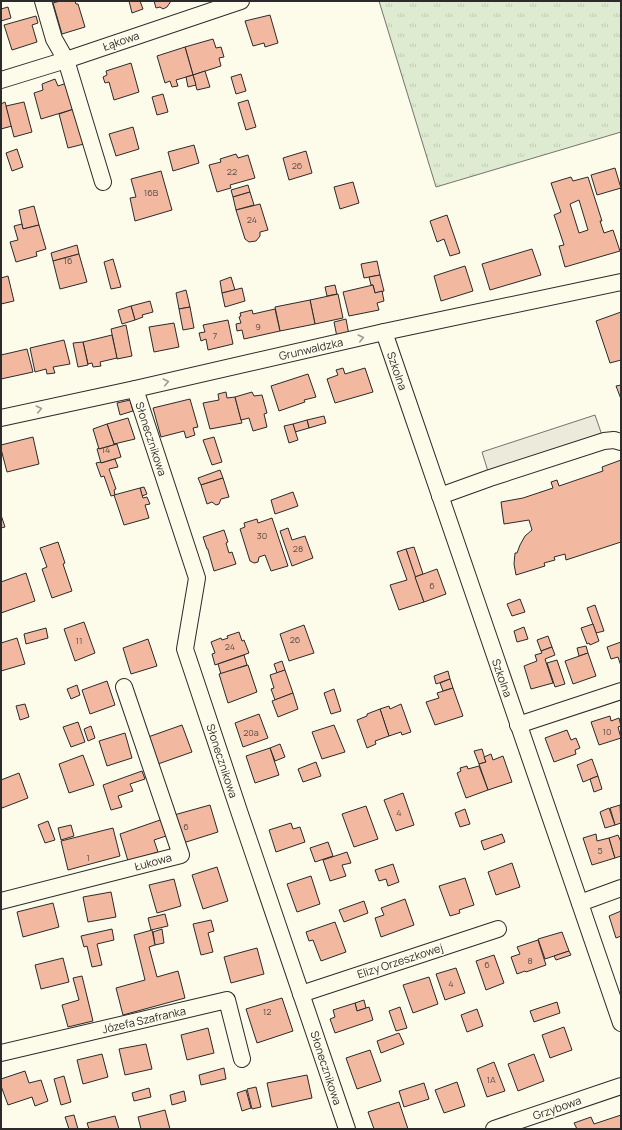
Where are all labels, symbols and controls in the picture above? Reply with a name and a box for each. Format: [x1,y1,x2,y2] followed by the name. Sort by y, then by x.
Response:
[101,27,141,54] street label: Łąkowa
[292,159,303,172] house number: 26
[227,165,237,178] house number: 22
[144,186,159,199] house number: 16B
[247,213,257,226] house number: 24
[63,254,73,267] house number: 16
[255,320,261,333] house number: 9
[213,329,218,342] house number: 7
[277,334,344,363] street label: Grunwaldzka
[358,334,364,342] one-way arrow
[384,350,411,392] street label: Szkolna
[162,378,169,387] one-way arrow
[132,400,171,478] street label: Słonecznikowa
[36,406,42,414] one-way arrow
[102,443,110,456] house number: 14
[257,529,267,542] house number: 30
[293,542,303,555] house number: 28
[429,579,435,592] house number: 6
[290,633,301,646] house number: 26
[75,634,83,647] house number: 11
[225,640,235,653] house number: 24
[489,657,516,699] street label: Szkolna
[203,722,242,800] street label: Słonecznikowa
[603,725,612,738] house number: 10
[243,726,259,739] house number: 20a
[396,806,402,819] house number: 4
[183,820,189,833] house number: 6
[597,844,603,857] house number: 5
[133,849,173,874] street label: Łukowa
[86,851,90,864] house number: 1
[355,940,445,981] street label: Elizy Orzeszkowej
[527,954,533,967] house number: 8
[484,958,490,971] house number: 6
[448,977,454,990] house number: 4
[101,1003,187,1036] street label: Józefa Szafranka
[263,1005,271,1018] house number: 12
[307,1029,346,1107] street label: Słonecznikowa
[486,1073,496,1086] house number: 1A
[531,1092,583,1123] street label: Grzybowa

